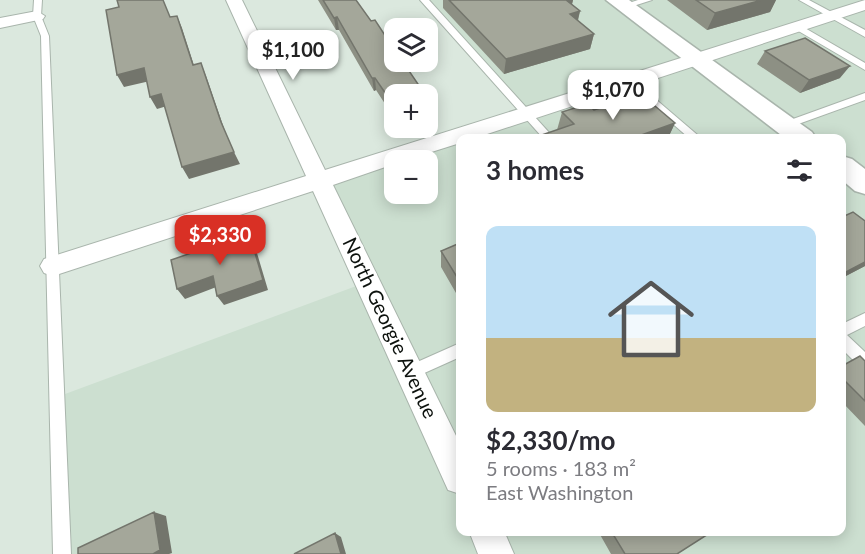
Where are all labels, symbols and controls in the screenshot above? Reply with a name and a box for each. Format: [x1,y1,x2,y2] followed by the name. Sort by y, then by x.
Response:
[384,18,438,204] map controls
[384,18,438,72] button: layers
[244,30,342,81] pin: $1,100
[262,37,324,61] text: $1,100
[564,70,662,121] pin: $1,070
[582,77,644,101] text: $1,070
[384,84,438,138] button: +
[384,150,438,204] button: −
[486,154,584,186] text: 3 homes
[783,154,816,187] icon: filters
[171,215,269,266] pin: $2,330
[189,222,251,246] text: $2,330
[338,233,443,422] street label: North Georgie Avenue
[597,265,705,373] icon: home
[486,424,616,456] text: $2,330/mo
[486,456,636,480] text: 5 rooms · 183 m²
[486,480,633,504] text: East Washington

